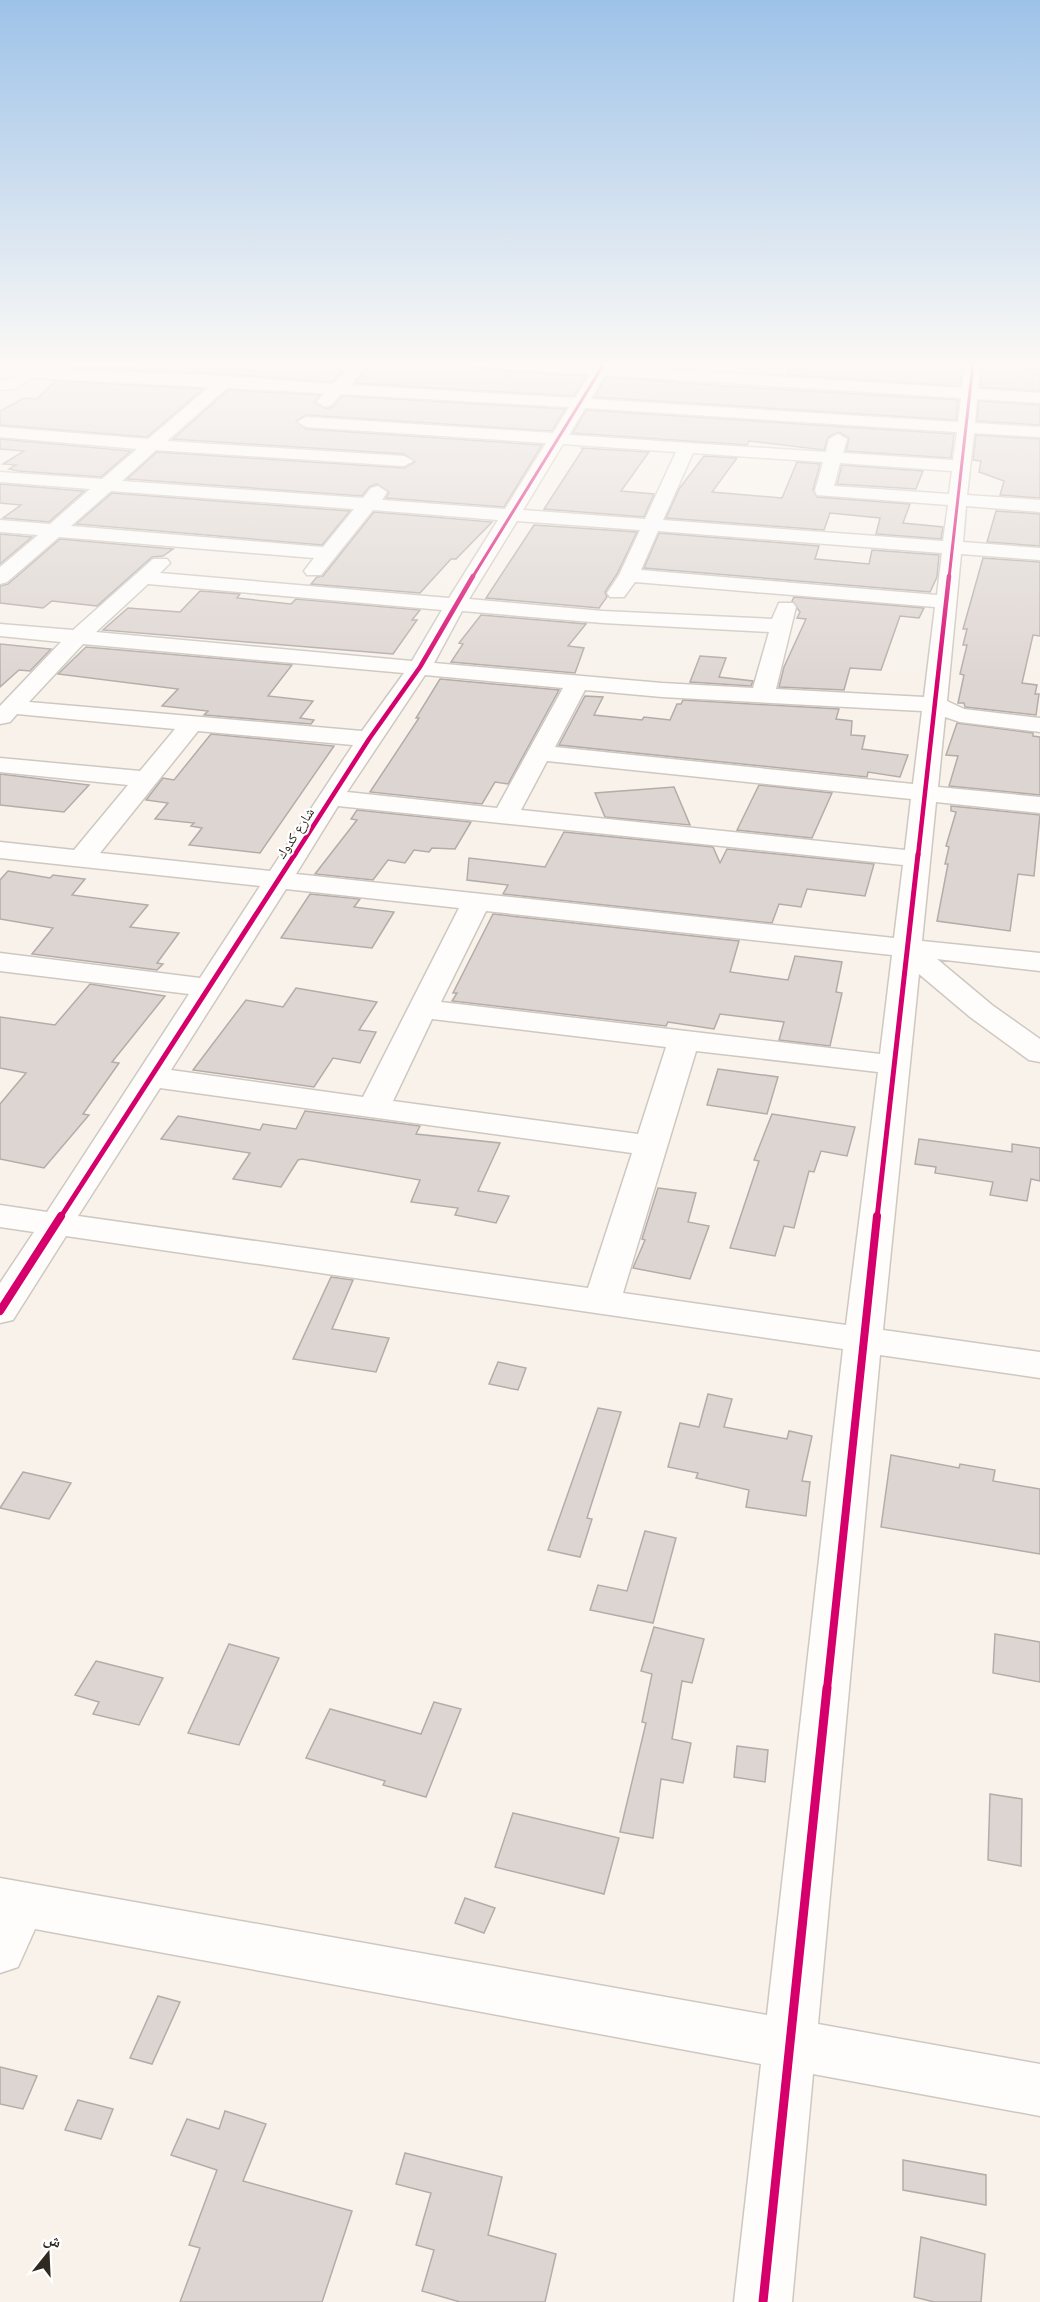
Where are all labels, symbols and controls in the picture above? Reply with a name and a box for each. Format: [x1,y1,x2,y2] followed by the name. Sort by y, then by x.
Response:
[273,805,319,862] street label: شارع كدوك
[18,2224,78,2284] north arrow
[41,2230,63,2252] text: ش

